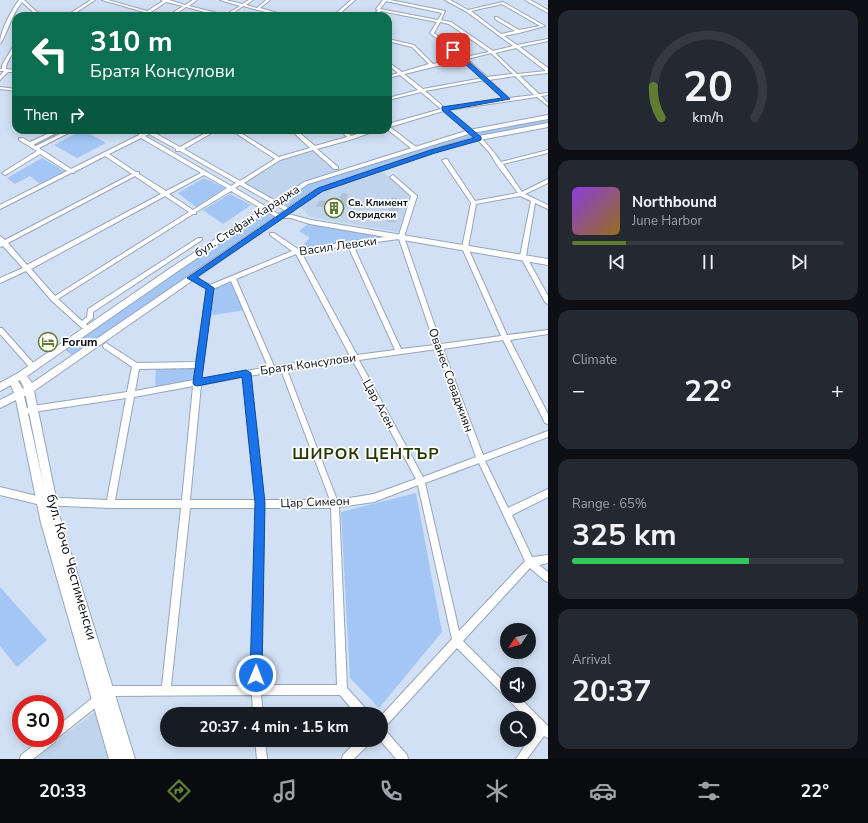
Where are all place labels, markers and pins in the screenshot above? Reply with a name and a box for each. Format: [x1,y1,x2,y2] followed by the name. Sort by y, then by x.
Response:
[436,33,470,67] pin
[348,196,408,222] place label: Св. Климент Охридски
[323,197,345,219] building icon: Св. Климент Охридски
[37,331,59,353] hotel icon: Forum
[62,334,98,350] place label: Forum

